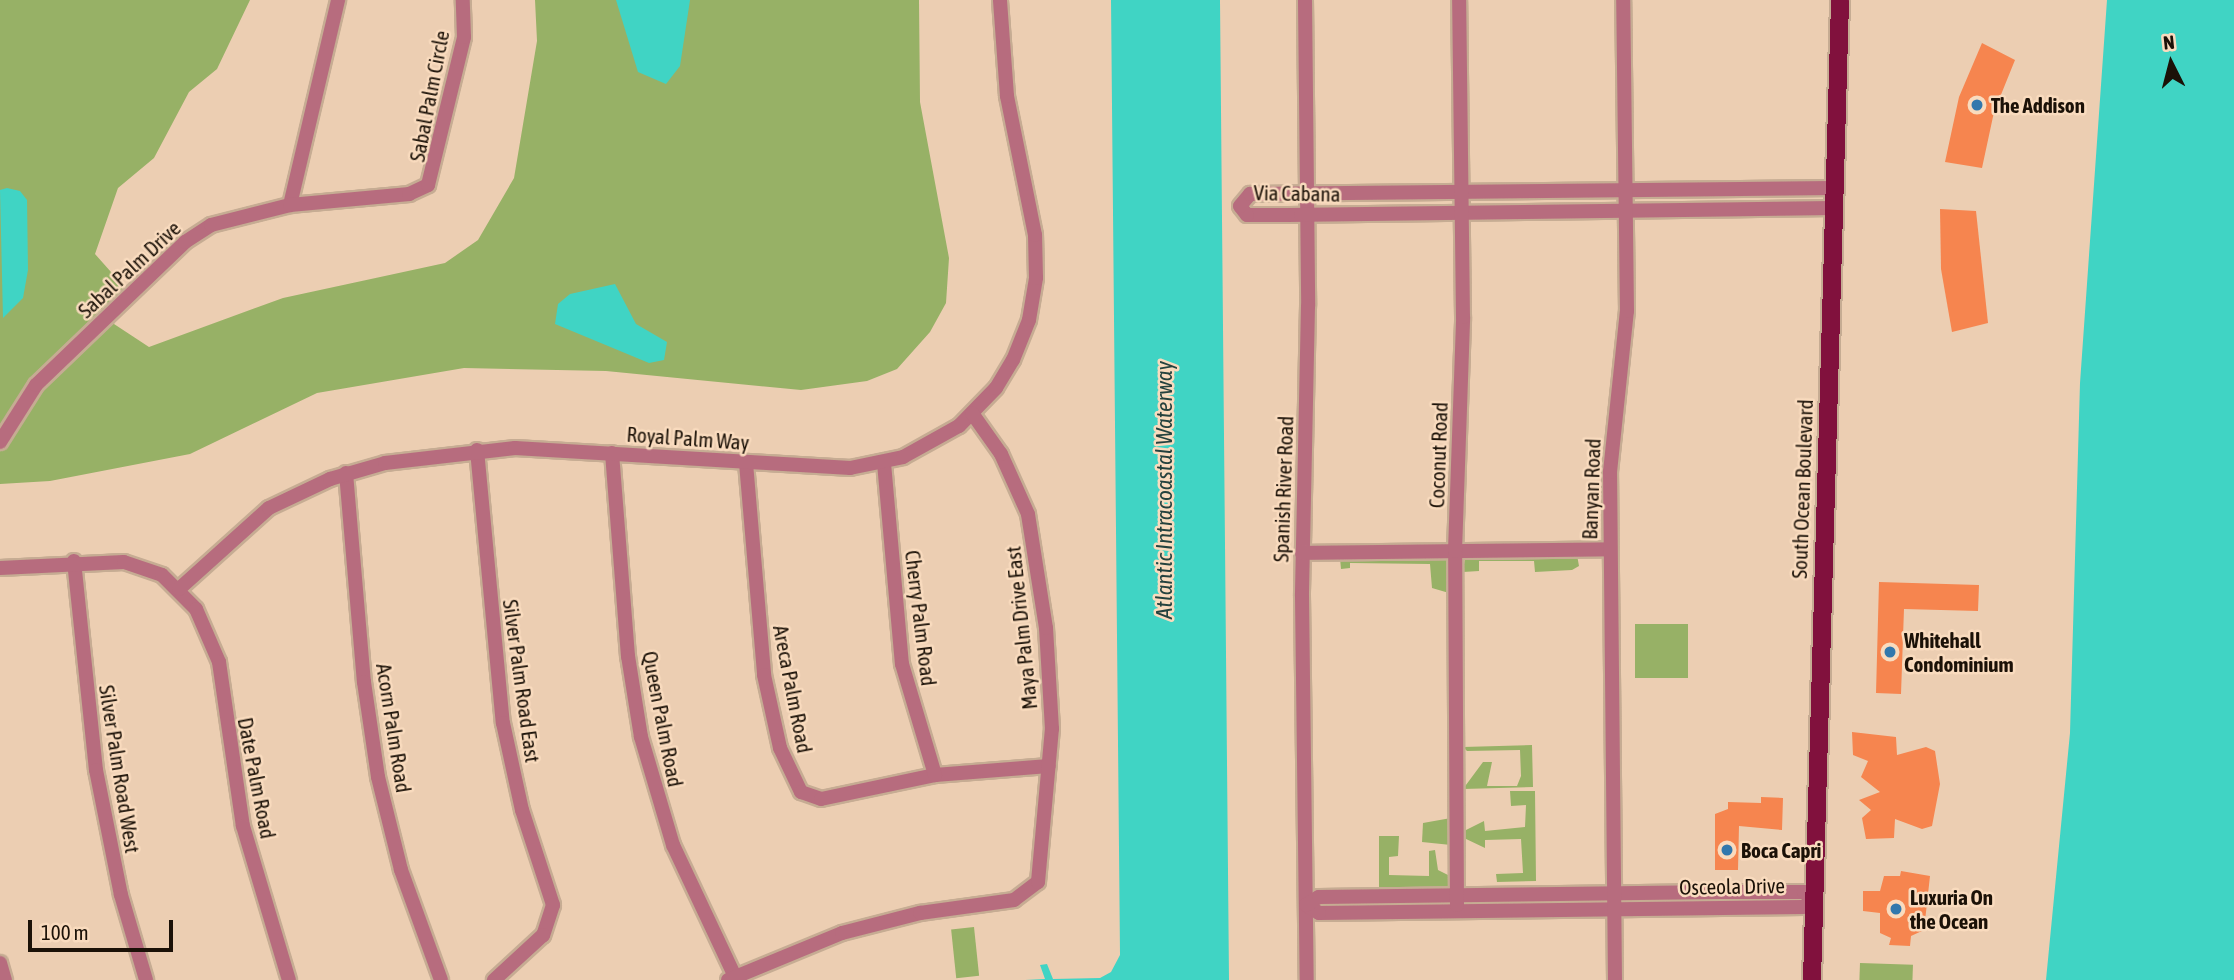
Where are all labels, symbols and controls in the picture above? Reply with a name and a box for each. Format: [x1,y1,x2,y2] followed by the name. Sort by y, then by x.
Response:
[404,28,454,164] street label: Sabal Palm Circle
[2136,28,2206,98] north arrow
[2162,31,2176,54] text: N
[1991,92,2085,118] place label: The Addison
[1969,97,1985,113] marker: The Addison
[1253,180,1341,206] street label: Via Cabana
[73,215,185,323] street label: Sabal Palm Drive
[1150,361,1178,619] water label: Atlantic Intracoastal Waterway
[1786,399,1818,579] street label: South Ocean Boulevard
[1424,401,1452,509] street label: Coconut Road
[1268,415,1298,563] street label: Spanish River Road
[626,421,750,455] street label: Royal Palm Way
[1577,438,1605,540] street label: Banyan Road
[1000,545,1042,711] street label: Maya Palm Drive East
[900,549,942,687] street label: Cherry Palm Road
[498,598,546,764] street label: Silver Palm Road East
[768,623,818,755] street label: Areca Palm Road
[1904,627,2014,677] place label: Whitehall Condominium
[1882,644,1898,660] marker: Whitehall Condominium
[637,649,689,789] street label: Queen Palm Road
[371,662,417,794] street label: Acorn Palm Road
[94,683,146,855] street label: Silver Palm Road West
[233,715,281,841] street label: Date Palm Road
[1741,837,1821,863] place label: Boca Capri
[1719,842,1735,858] marker: Boca Capri
[1679,872,1785,900] street label: Osceola Drive
[1910,884,1993,934] place label: Luxuria On the Ocean
[1888,901,1904,917] marker: Luxuria On the Ocean
[32,906,177,950] scale bar
[41,920,89,944] text: 100 m

